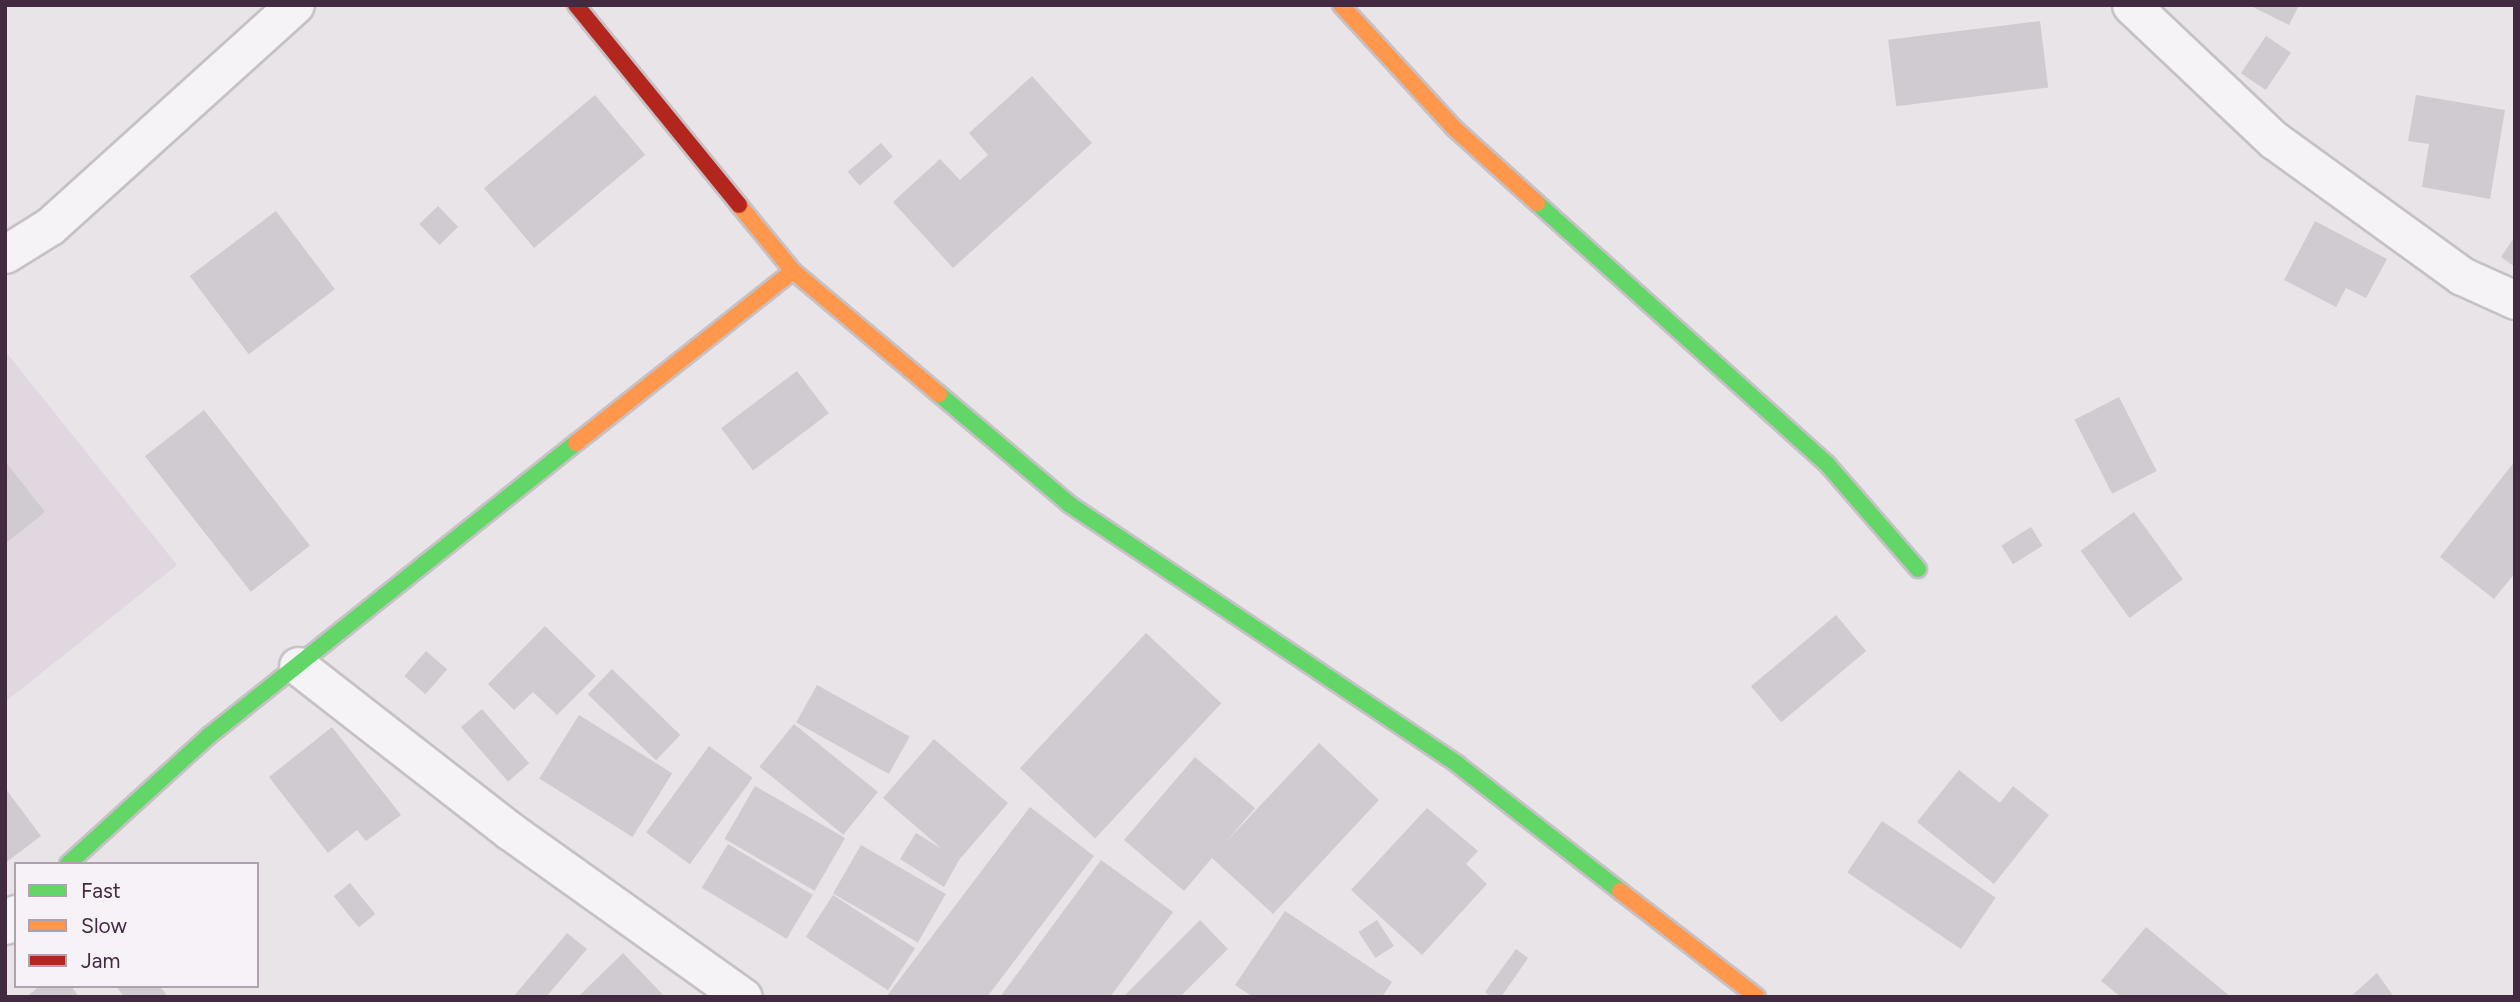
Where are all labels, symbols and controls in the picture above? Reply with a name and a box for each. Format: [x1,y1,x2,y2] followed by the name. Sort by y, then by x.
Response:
[14,862,259,988] legend
[81,878,121,903] text: Fast
[81,913,127,938] text: Slow
[81,948,120,973] text: Jam

